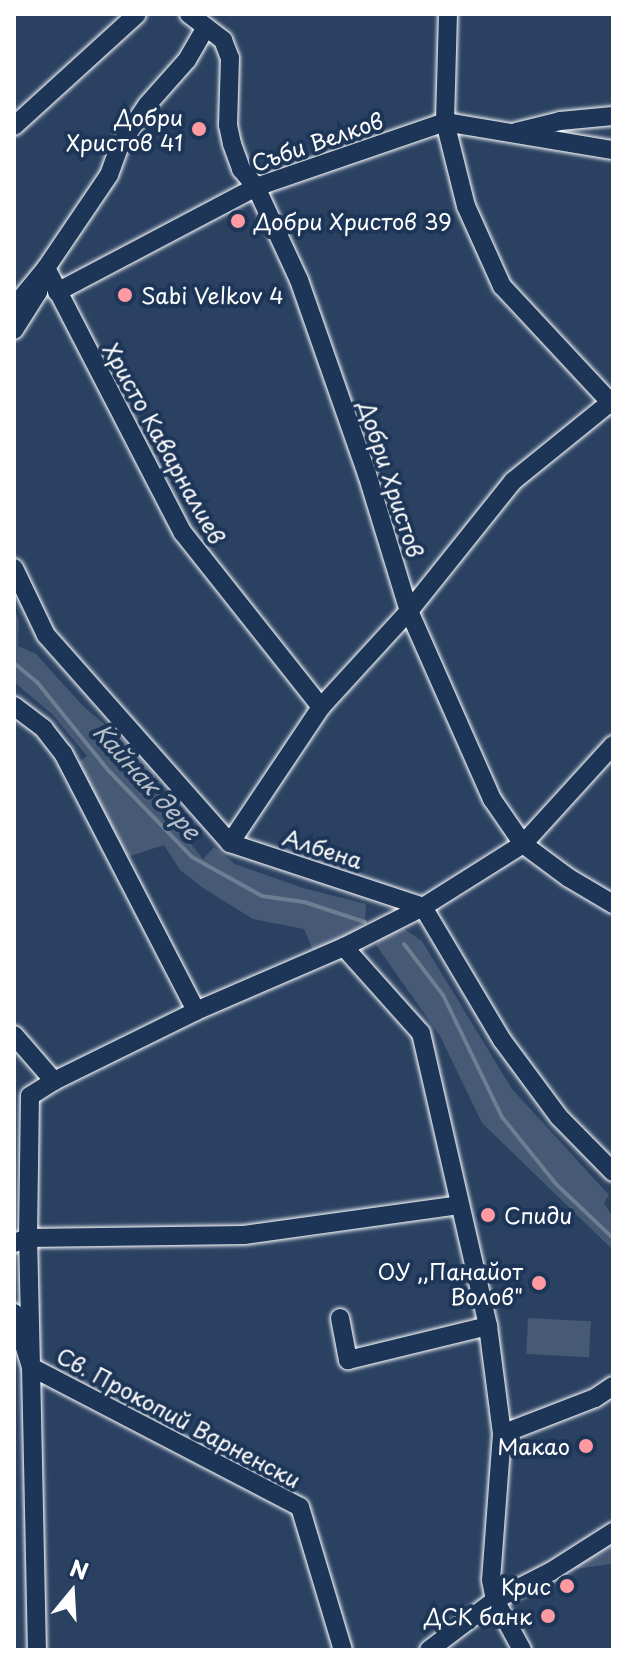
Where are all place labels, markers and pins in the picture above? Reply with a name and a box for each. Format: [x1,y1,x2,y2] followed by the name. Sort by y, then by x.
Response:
[66,103,183,154] place label: Добри Христов 41
[190,120,208,138] marker: Добри Христов 41
[254,208,450,234] place label: Добри Христов 39
[229,212,247,230] marker: Добри Христов 39
[141,282,285,308] place label: Sabi Velkov 4
[116,286,134,304] marker: Sabi Velkov 4
[504,1202,572,1228] place label: Спиди
[479,1206,497,1224] marker: Спиди
[378,1257,523,1308] place label: ОУ ,,Панайот Волов"
[530,1274,548,1292] marker: ОУ ,,Панайот Волов"
[497,1433,570,1459] place label: Макао
[577,1437,595,1455] marker: Макао
[501,1573,551,1599] place label: Крис
[558,1577,576,1595] marker: Крис
[424,1603,532,1629] place label: ДСК банк
[539,1607,557,1625] marker: ДСК банк

